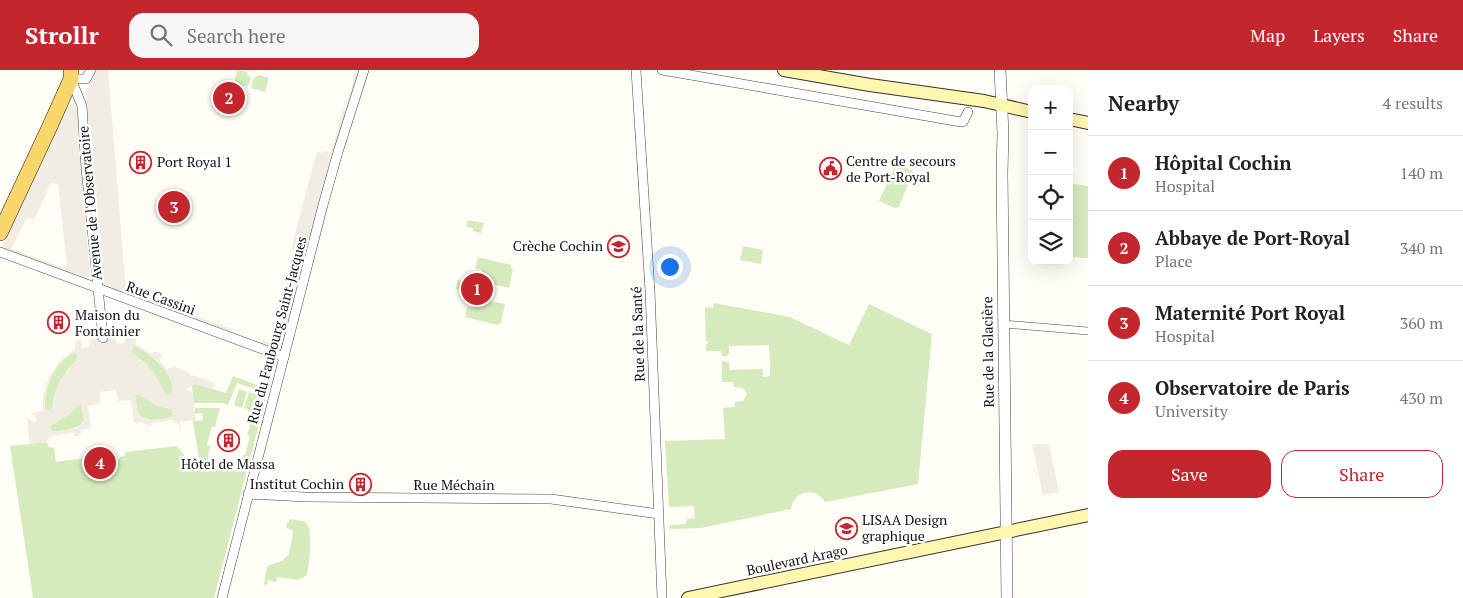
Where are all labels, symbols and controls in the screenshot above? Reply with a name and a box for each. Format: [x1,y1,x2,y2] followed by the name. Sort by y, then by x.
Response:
[129,13,479,58] search box
[25,19,99,51] text: Strollr
[147,21,175,49] icon: search
[187,23,286,48] text: Search here
[1250,23,1285,47] text: Map
[1313,23,1365,47] text: Layers
[1393,23,1438,47] text: Share
[213,79,245,117] pin: 2
[1028,85,1073,265] map controls
[1028,85,1073,130] button: +
[1108,89,1179,117] text: Nearby
[1383,92,1443,114] text: 4 results
[73,125,106,281] street label: Avenue de l'Observatoire
[1028,130,1073,175] button: −
[129,150,153,174] building icon: Port Royal 1
[1155,150,1292,175] text: Hôpital Cochin
[846,151,956,186] place label: Centre de secours de Port-Royal
[157,152,232,171] place label: Port Royal 1
[818,157,842,181] public building icon: Centre de secours de Port-Royal
[1119,162,1129,184] text: 1
[1400,162,1443,184] text: 140 m
[1028,175,1073,220] button: locate
[1155,175,1215,197] text: Hospital
[158,188,190,226] pin: 3
[1028,220,1073,265] button: layers
[1155,225,1350,250] text: Abbaye de Port-Royal
[242,234,311,426] street label: Rue du Faubourg Saint-Jacques
[607,234,631,258] school or university icon: Crèche Cochin
[513,236,604,255] place label: Crèche Cochin
[1119,237,1129,259] text: 2
[1400,237,1443,259] text: 340 m
[1155,250,1193,272] text: Place
[657,254,683,280] your location
[461,270,493,308] pin: 1
[124,276,198,319] street label: Rue Cassini
[626,286,649,382] street label: Rue de la Santé
[977,296,998,408] street label: Rue de la Glacière
[1155,300,1345,325] text: Maternité Port Royal
[75,305,141,340] place label: Maison du Fontainier
[47,311,71,335] building icon: Maison du Fontainier
[1119,312,1129,334] text: 3
[1400,312,1443,334] text: 360 m
[1155,325,1215,347] text: Hospital
[1155,375,1350,400] text: Observatoire de Paris
[1119,387,1129,409] text: 4
[1400,387,1443,409] text: 430 m
[1155,400,1228,422] text: University
[216,429,240,453] building icon: Hôtel de Massa
[84,444,116,482] pin: 4
[1108,450,1271,498] button: Save
[1281,450,1443,498] button: Share
[181,454,275,473] place label: Hôtel de Massa
[348,472,372,496] building icon: Institut Cochin
[250,474,345,493] place label: Institut Cochin
[414,475,495,494] street label: Rue Méchain
[862,510,948,545] place label: LISAA Design graphique
[834,516,858,540] school or university icon: LISAA Design graphique
[745,539,849,580] street label: Boulevard Arago

